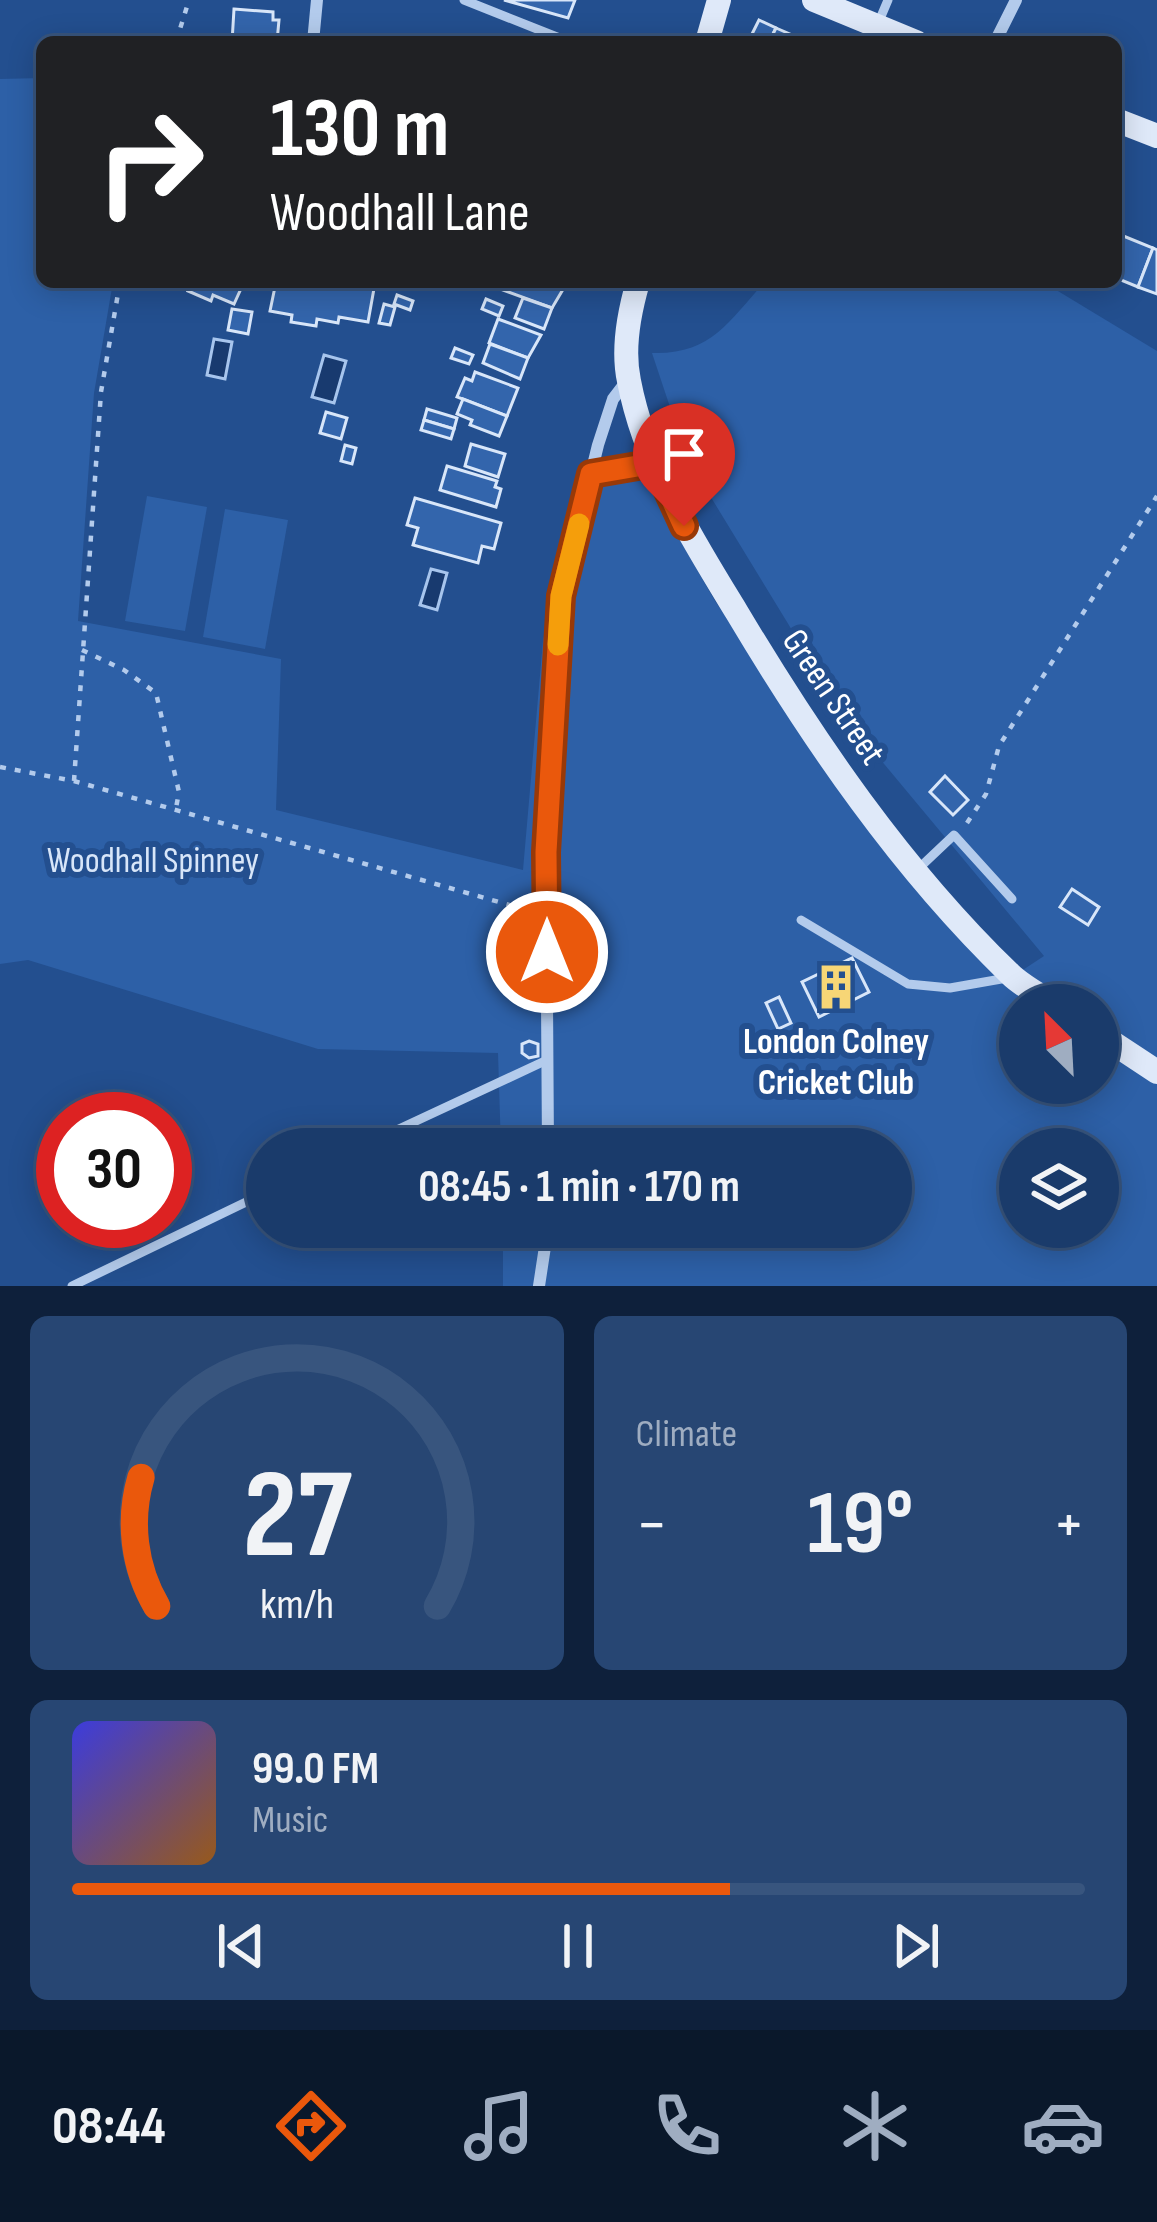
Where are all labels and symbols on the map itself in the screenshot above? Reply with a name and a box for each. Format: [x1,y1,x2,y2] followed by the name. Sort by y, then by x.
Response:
[633,403,735,526] pin
[772,622,894,773] street label: Green Street
[47,840,259,883] park label: Woodhall Spinney
[484,889,610,1015] position arrow
[811,962,861,1012] building icon: London Colney Cricket Club
[999,984,1119,1104] north arrow
[743,1021,929,1105] place label: London Colney Cricket Club
[36,1092,192,1248] speed limit sign: 30

